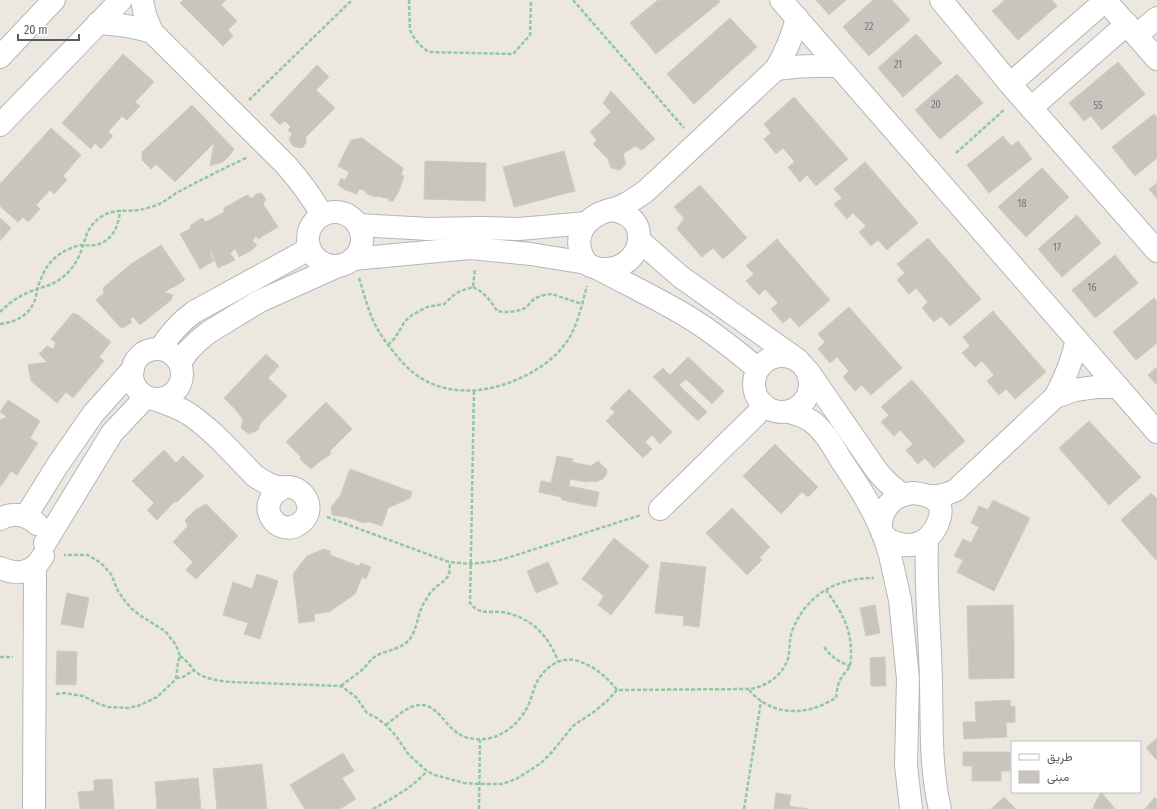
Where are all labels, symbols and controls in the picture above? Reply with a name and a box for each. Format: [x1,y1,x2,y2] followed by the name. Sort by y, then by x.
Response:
[18,16,79,42] scale bar
[865,21,874,33] house number: 22
[24,23,48,37] text: 20 m
[894,59,902,71] house number: 21
[931,99,941,111] house number: 20
[1093,100,1103,112] house number: 55
[1018,198,1026,210] house number: 18
[1053,242,1061,254] house number: 17
[1088,282,1096,294] house number: 16
[1011,741,1141,793] legend
[1047,750,1073,765] text: طريق
[1047,770,1069,785] text: مبنى

